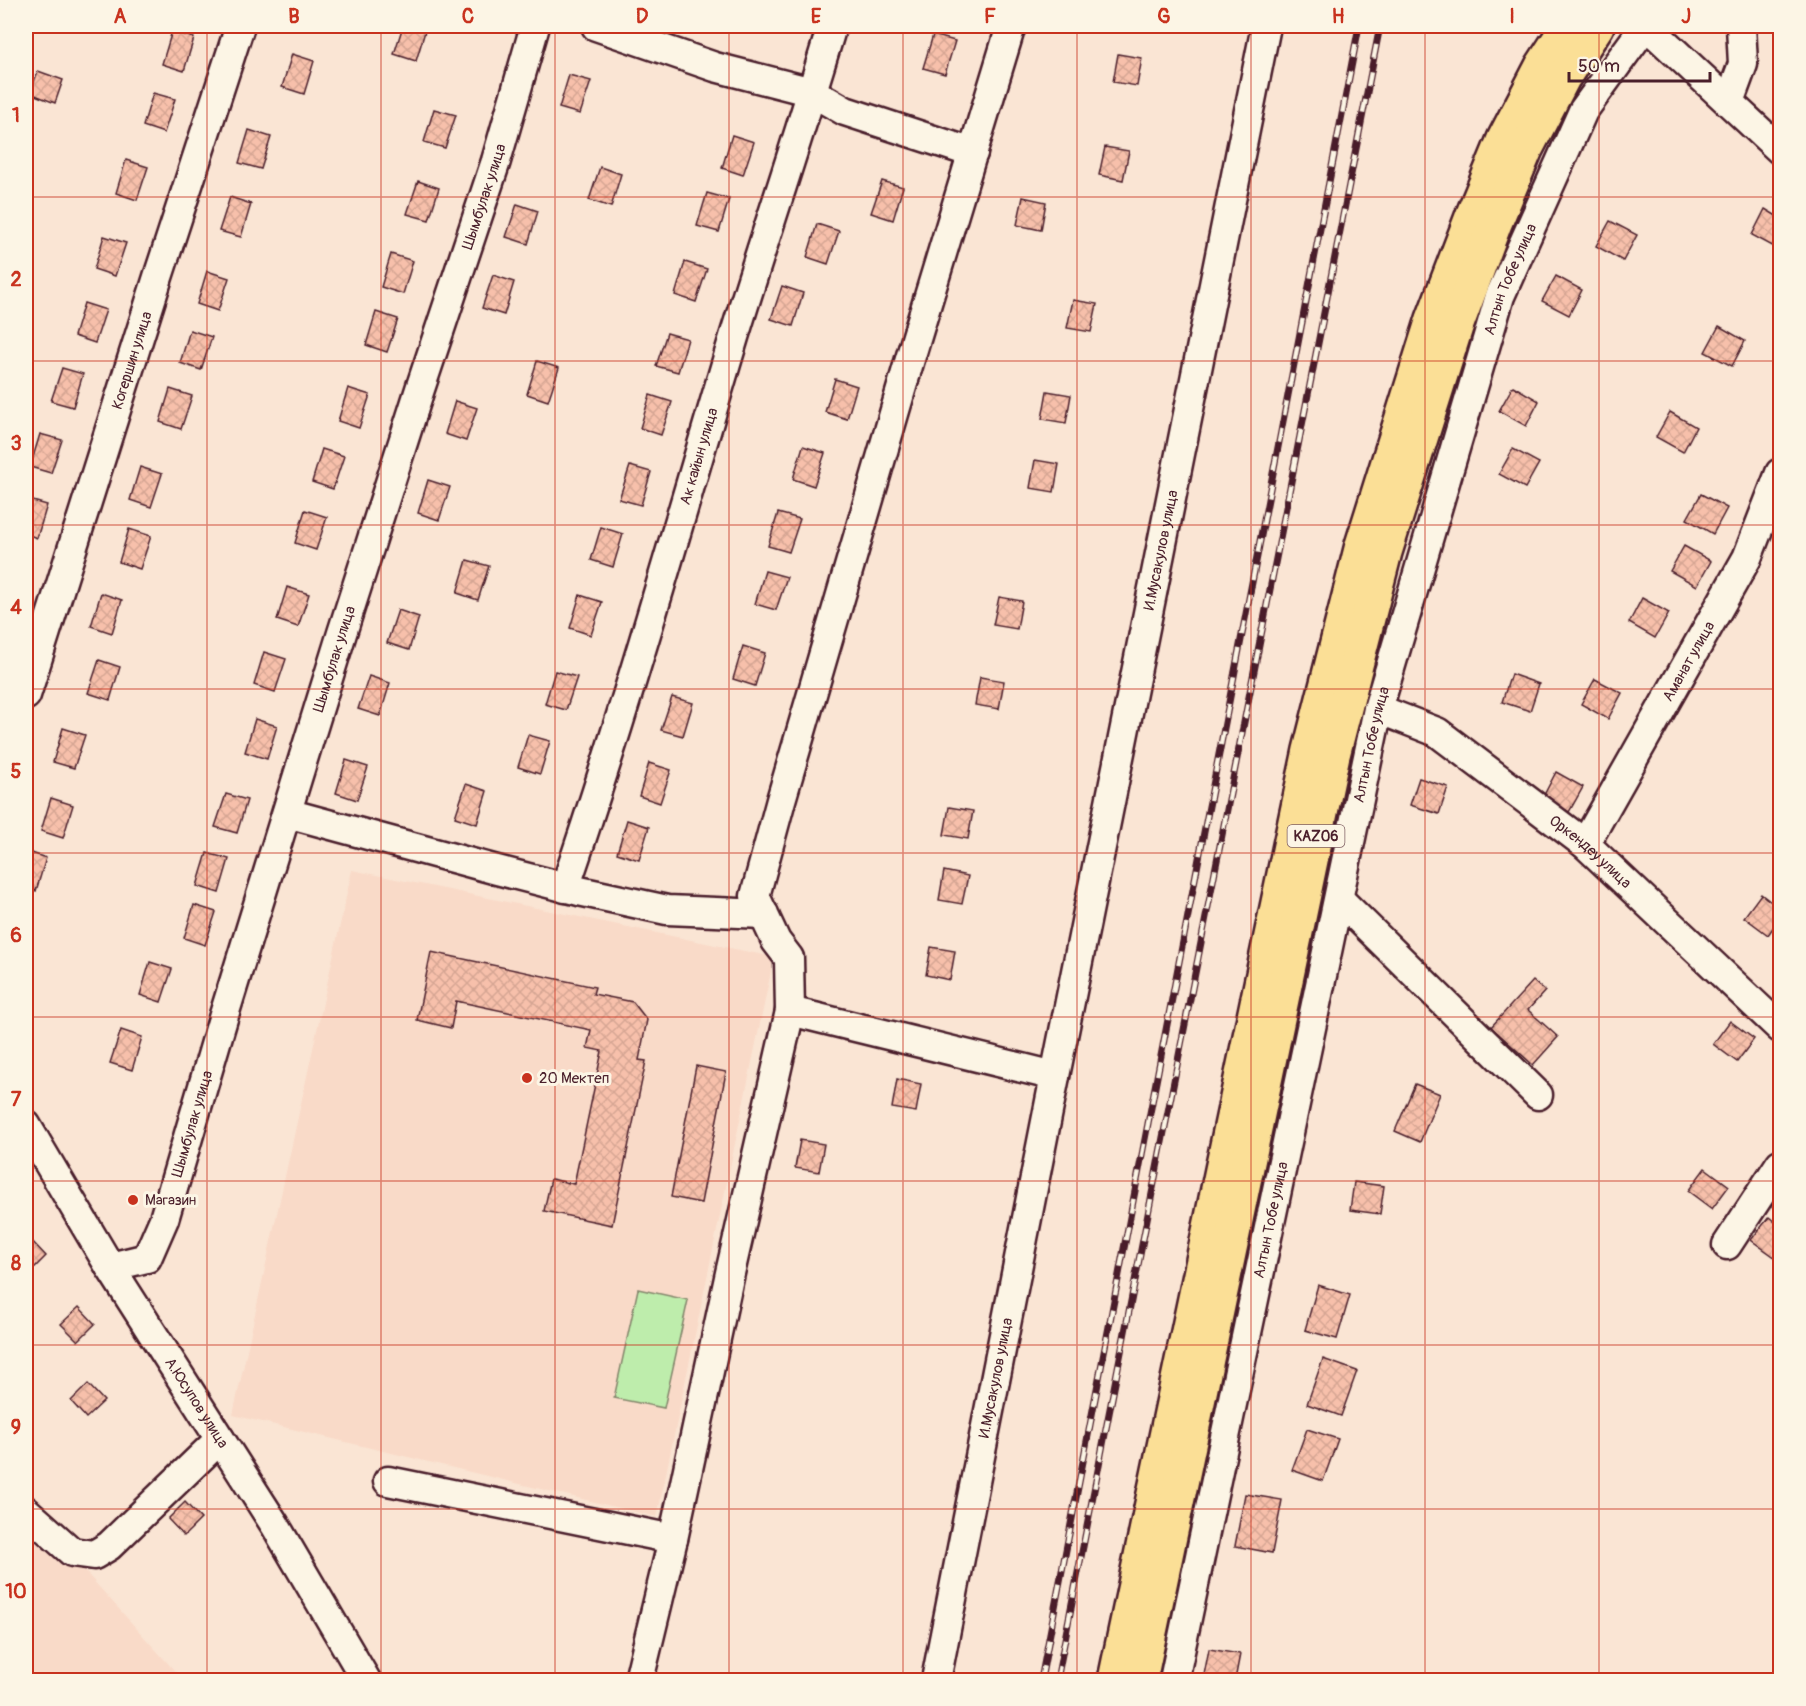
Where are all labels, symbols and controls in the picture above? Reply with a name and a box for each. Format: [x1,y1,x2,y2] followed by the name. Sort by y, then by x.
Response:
[114,4,127,29] text: A
[288,4,300,29] text: B
[462,4,474,29] text: C
[636,4,649,29] text: D
[811,4,822,29] text: E
[984,4,996,29] text: F
[1157,4,1171,29] text: G
[1332,4,1345,29] text: H
[1509,4,1515,29] text: I
[1681,4,1691,29] text: J
[1569,45,1710,83] scale bar
[1578,55,1620,78] text: 50 m
[12,103,20,128] text: 1
[458,142,510,252] street label: Шымбулак улица
[1480,221,1541,337] street label: Алтын Тобе улица
[10,267,22,292] text: 2
[108,309,157,412] street label: Когершин улица
[676,405,722,507] street label: Ак кайын улица
[10,431,22,456] text: 3
[1140,488,1183,612] street label: И.Мусакулов улица
[10,595,22,620] text: 4
[309,604,360,714] street label: Шымбулак улица
[1659,618,1719,705] street label: Аманат улица
[1350,684,1394,805] street label: Алтын Тобе улица
[11,759,22,784] text: 5
[1545,811,1635,893] street label: Оркендеу улица
[1288,825,1344,847] road number: KАZ06
[10,923,22,948] text: 6
[168,1068,217,1179] street label: Шымбулак улица
[539,1069,609,1088] place label: 20 Мектеп
[520,1071,534,1085] marker: 20 Мектеп
[11,1087,22,1112] text: 7
[1250,1160,1293,1280] street label: Алтын Тобе улица
[145,1191,196,1210] place label: Магазин
[126,1193,140,1207] marker: Магазин
[11,1251,21,1276] text: 8
[975,1316,1017,1440] street label: И.Мусакулов улица
[160,1354,232,1452] street label: А.Юсупов улица
[11,1415,21,1440] text: 9
[5,1579,27,1604] text: 10

